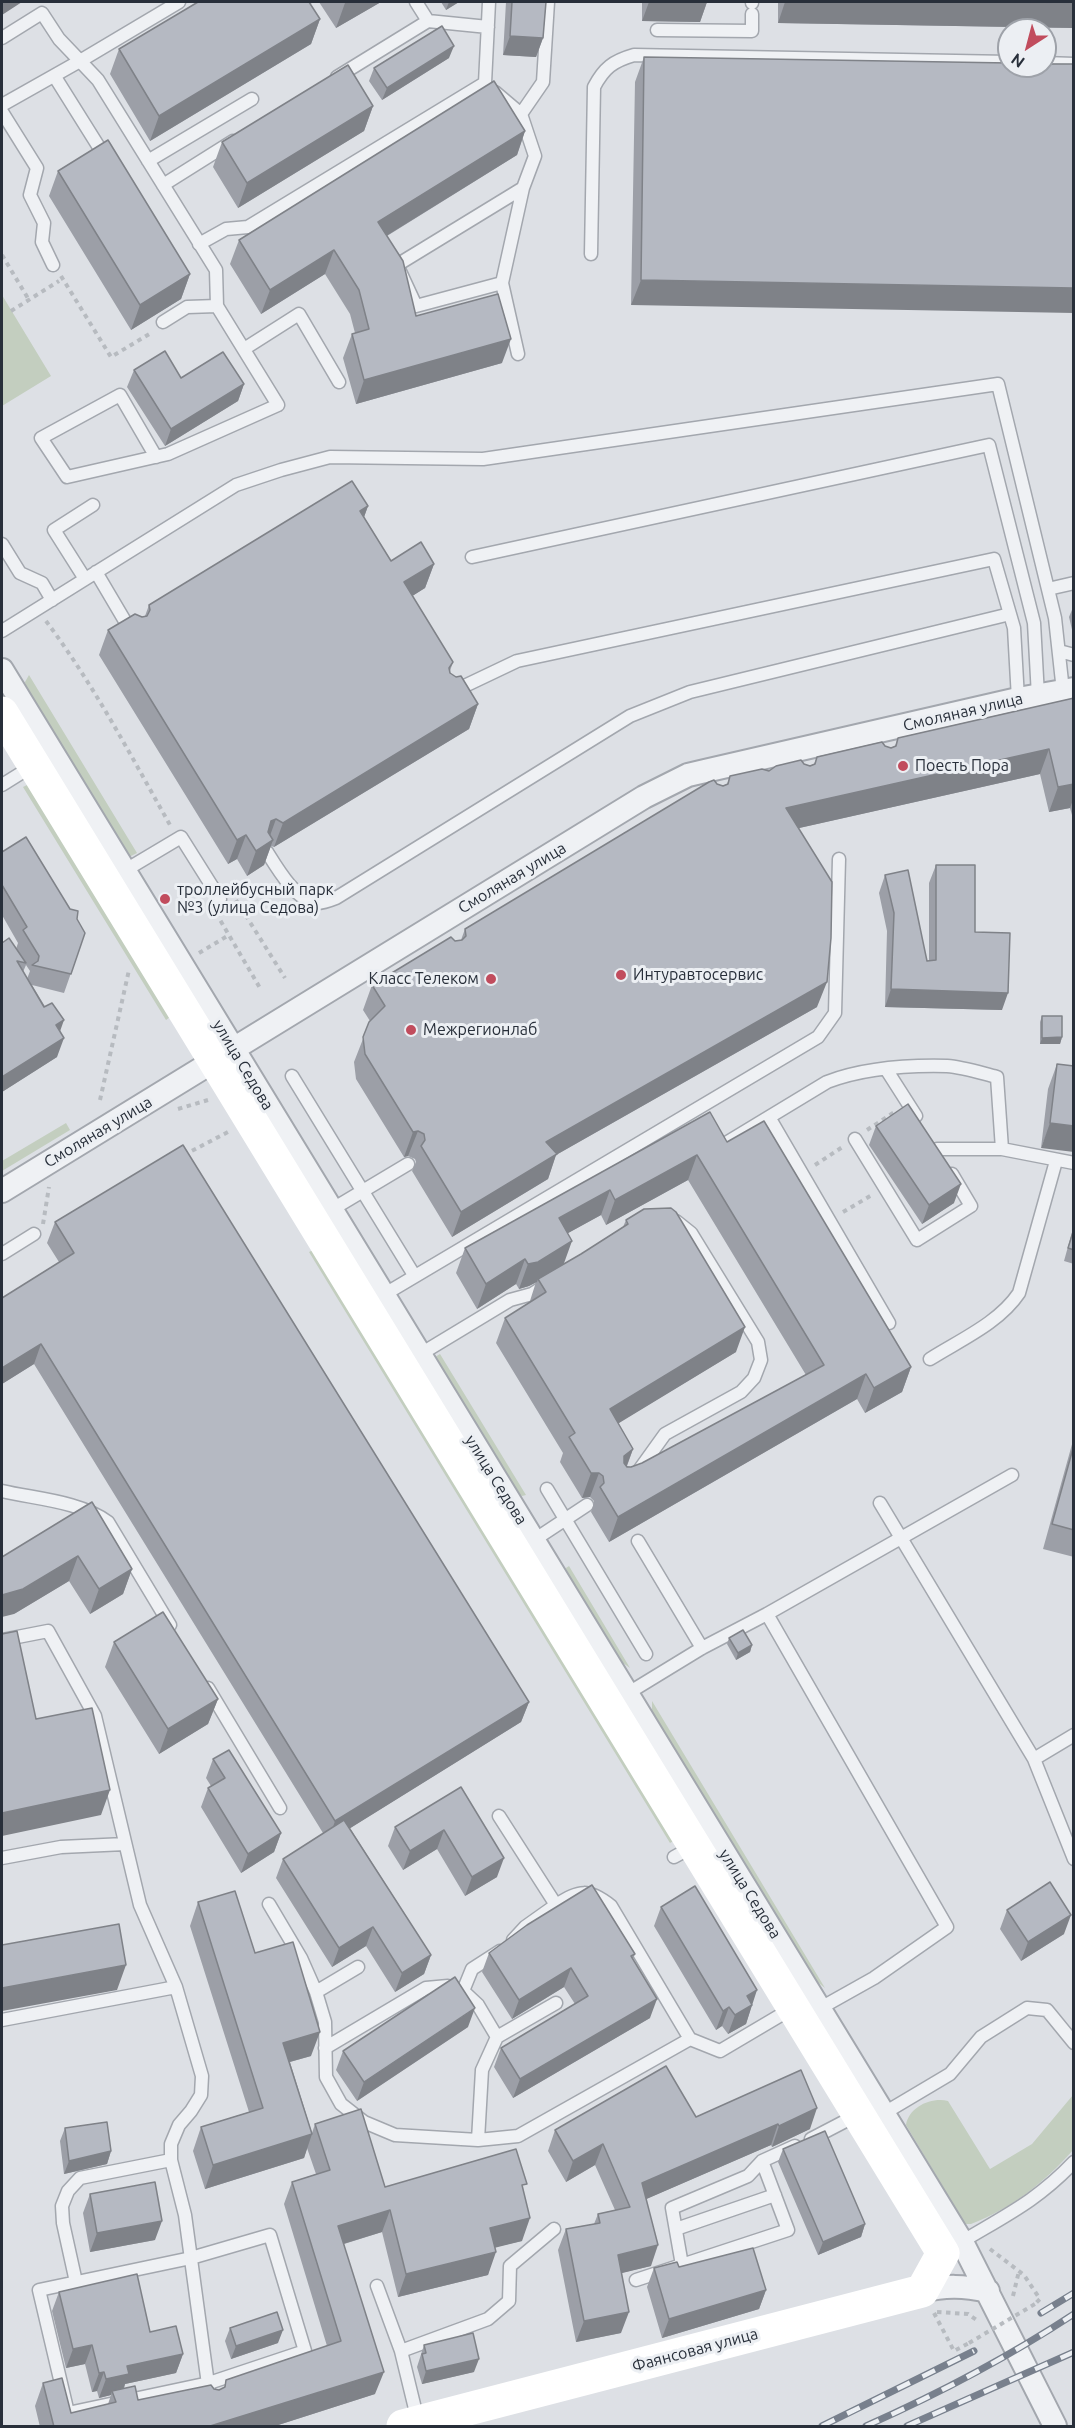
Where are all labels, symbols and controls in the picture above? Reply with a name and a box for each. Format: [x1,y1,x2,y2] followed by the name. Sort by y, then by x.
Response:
[997,18,1057,78] north arrow
[1007,50,1028,72] text: N
[901,689,1025,735] street label: Смоляная улица
[915,756,1009,776] place label: Поесть Пора
[896,759,910,773] marker: Поесть Пора
[455,838,569,918] street label: Смоляная улица
[177,880,334,918] place label: троллейбусный парк №3 (улица Седова)
[158,892,172,906] marker: троллейбусный парк №3 (улица Седова)
[633,965,763,985] place label: Интуравтосервис
[614,968,628,982] marker: Интуравтосервис
[369,969,479,989] place label: Класс Телеком
[484,972,498,986] marker: Класс Телеком
[209,1016,277,1114] street label: улица Седова
[423,1020,537,1040] place label: Межрегионлаб
[404,1023,418,1037] marker: Межрегионлаб
[41,1092,155,1172] street label: Смоляная улица
[461,1432,531,1528] street label: улица Седова
[715,1846,785,1942] street label: улица Седова
[630,2324,760,2376] street label: Фаянсовая улица

